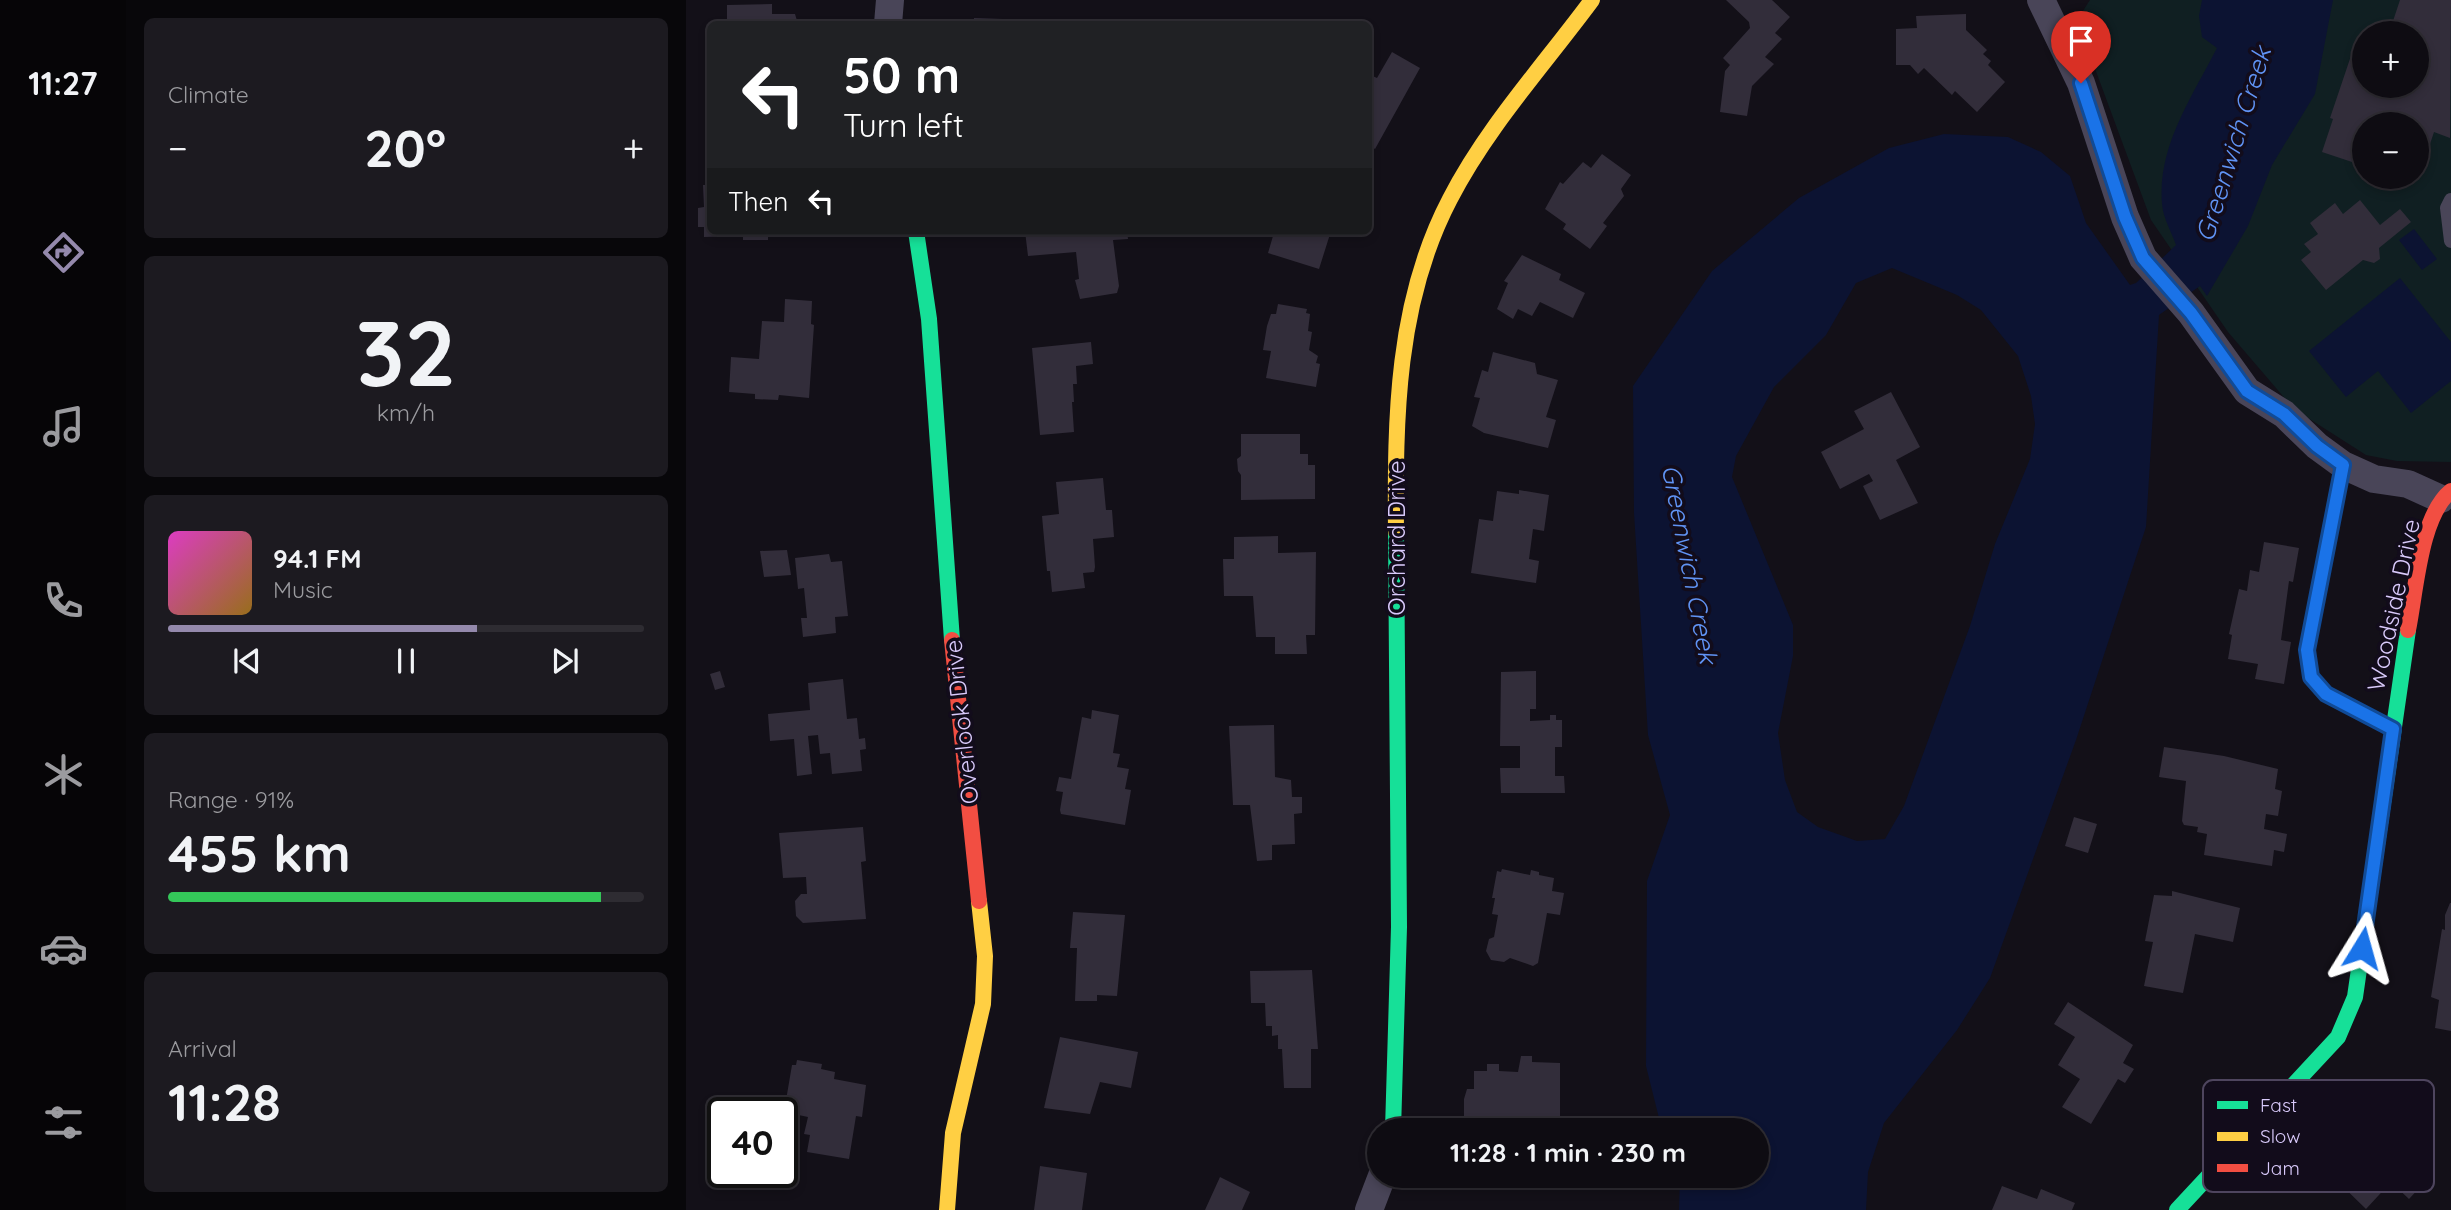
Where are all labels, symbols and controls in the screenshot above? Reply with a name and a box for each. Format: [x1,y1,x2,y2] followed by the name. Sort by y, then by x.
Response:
[2051,11,2111,83] pin
[2352,21,2429,189] map controls
[2352,21,2429,98] button: +
[2062,22,2100,60] icon: arrive
[2188,41,2279,245] water label: Greenwich Creek
[843,44,960,105] text: 50 m
[728,49,819,140] icon: left
[28,63,98,103] text: 11:27
[168,80,249,109] text: Climate
[843,105,964,145] text: Turn left
[2352,112,2429,189] button: −
[364,115,446,180] text: 20°
[168,124,188,172] text: −
[623,124,644,172] text: +
[802,182,840,220] icon: left
[728,185,788,218] text: Then
[39,228,88,277] icon: directions
[356,295,456,409] text: 32
[377,398,435,427] text: km/h
[39,402,88,451] icon: music
[1381,460,1411,616] street label: Orchard Drive
[1655,462,1726,668] water label: Greenwich Creek
[2360,516,2426,694] street label: Woodside Drive
[273,542,362,575] text: 94.1 FM
[273,575,333,604] text: Music
[39,576,88,625] icon: phone
[937,638,985,806] street label: Overlook Drive
[228,642,266,680] icon: previous
[387,642,425,680] icon: pause
[546,642,584,680] icon: next
[39,750,88,799] icon: climate
[168,785,294,814] text: Range · 91%
[168,820,351,885] text: 455 km
[2325,911,2399,985] position arrow
[39,924,88,973] icon: car
[168,1034,237,1063] text: Arrival
[168,1069,281,1134] text: 11:28
[2203,1080,2434,1192] legend
[2260,1093,2297,1117] text: Fast
[707,1097,798,1188] speed limit sign: 40
[39,1098,88,1147] icon: filters
[2260,1124,2301,1148] text: Slow
[1450,1136,1686,1169] text: 11:28 · 1 min · 230 m
[2260,1156,2300,1180] text: Jam

